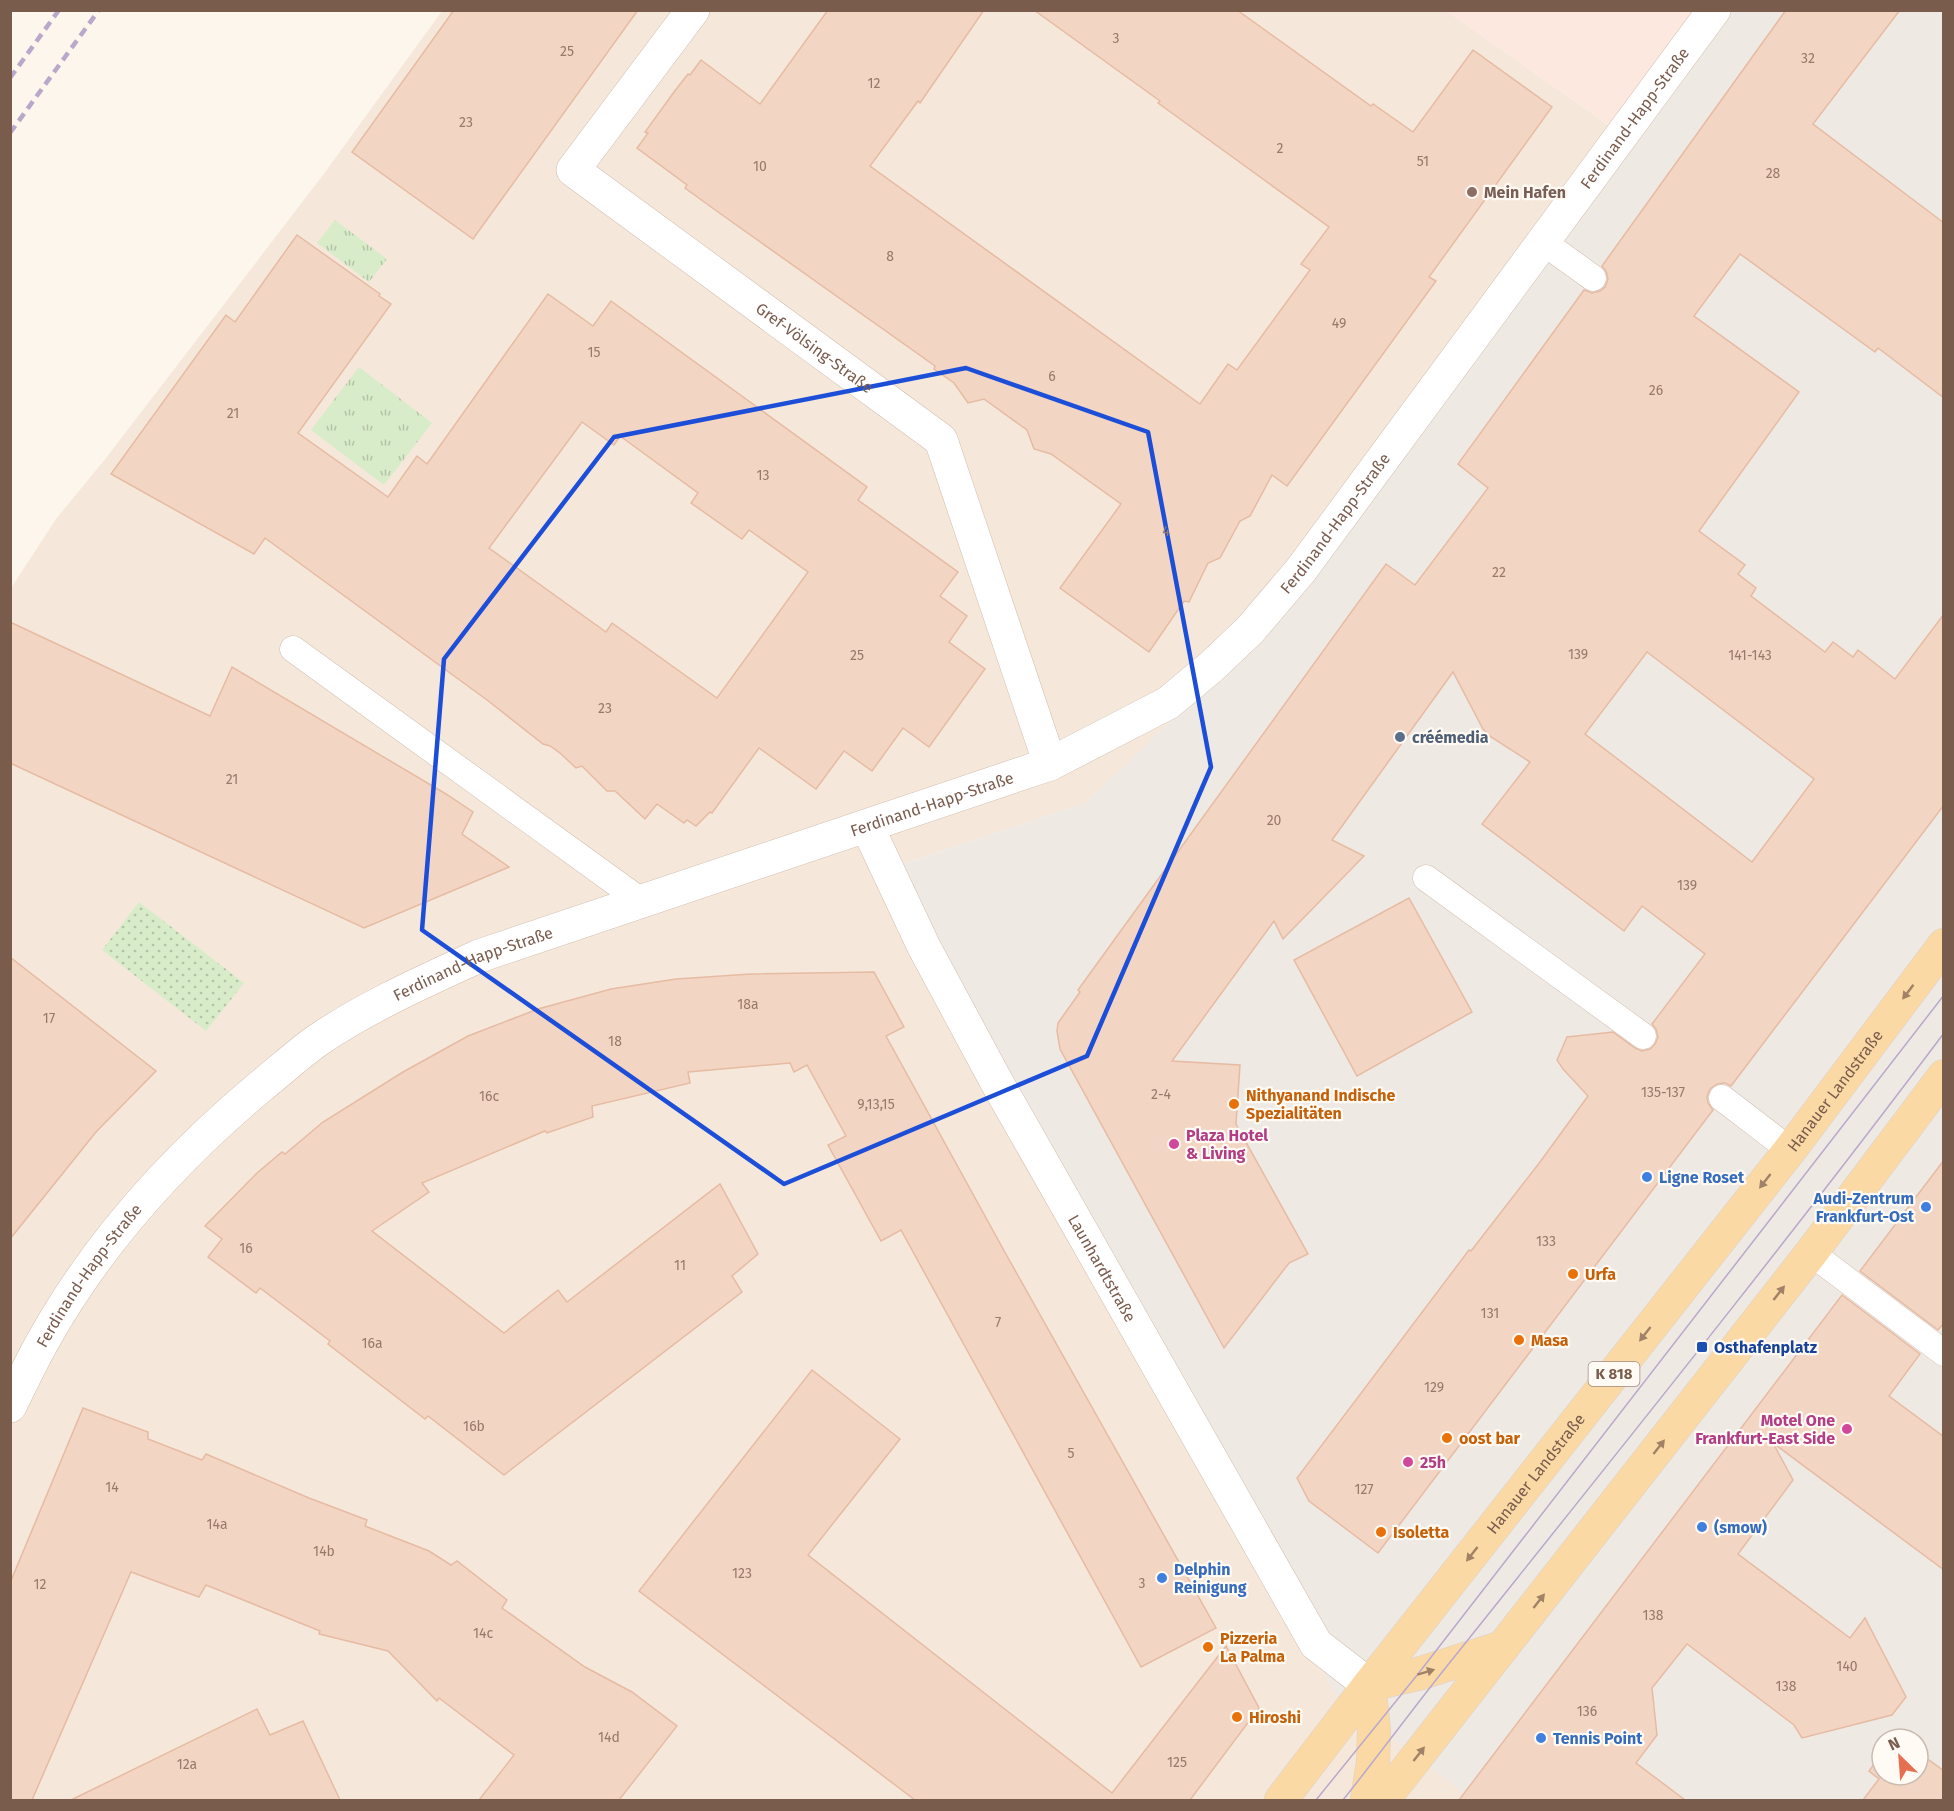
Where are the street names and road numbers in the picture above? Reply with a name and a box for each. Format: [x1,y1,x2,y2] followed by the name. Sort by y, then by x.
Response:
[1576,43,1693,192] street label: Ferdinand-Happ-Straße
[753,298,877,397] street label: Gref-Völsing-Straße
[1276,449,1394,597] street label: Ferdinand-Happ-Straße
[848,768,1016,840] street label: Ferdinand-Happ-Straße
[390,922,555,1005] street label: Ferdinand-Happ-Straße
[1783,1026,1887,1155] street label: Hanauer Landstraße
[32,1200,145,1350] street label: Ferdinand-Happ-Straße
[1064,1211,1140,1325] street label: Launhardtstraße
[1588,1362,1640,1386] road number: K 818
[1482,1410,1589,1537] street label: Hanauer Landstraße

